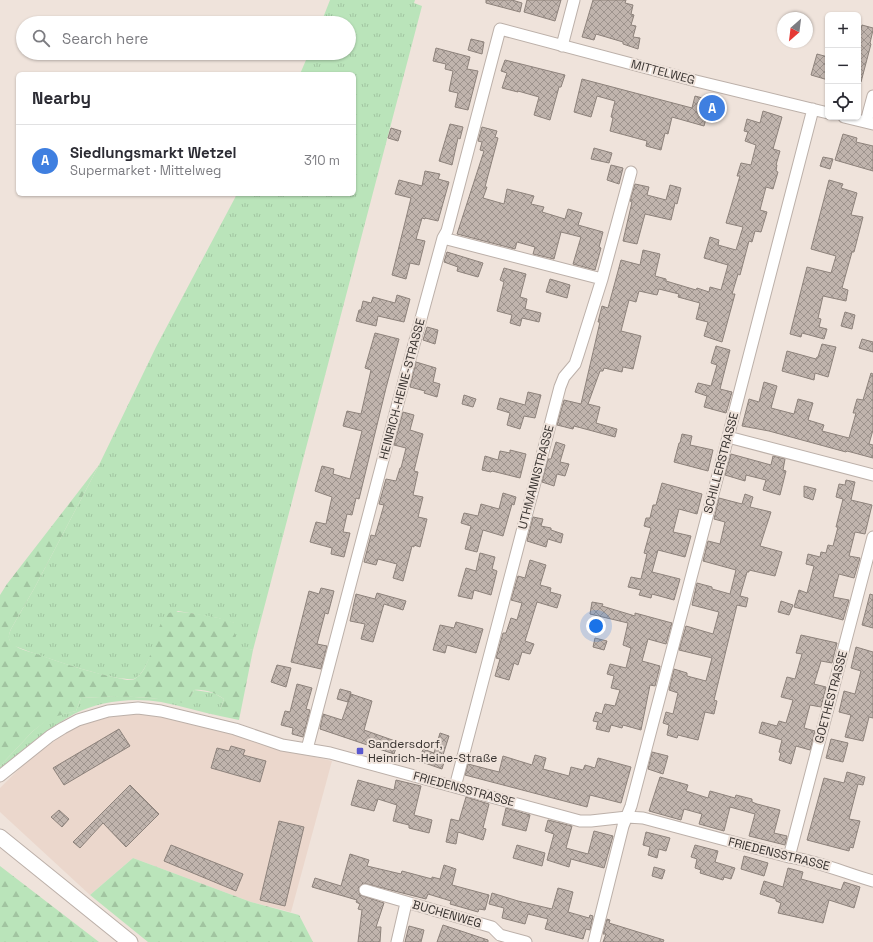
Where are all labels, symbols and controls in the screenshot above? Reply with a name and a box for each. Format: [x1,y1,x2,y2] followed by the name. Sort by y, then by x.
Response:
[777,12,813,48] north arrow
[825,12,861,120] map controls
[825,12,861,48] button: +
[16,16,356,60] search box
[30,27,52,49] icon: search
[62,29,148,48] text: Search here
[825,48,861,84] button: −
[629,56,697,88] street label: MITTELWEG
[825,84,861,120] button: locate
[32,87,91,109] text: Nearby
[699,93,725,123] pin: A
[70,143,237,162] text: Siedlungsmarkt Wetzel
[41,152,49,169] text: A
[304,152,340,169] text: 310 m
[70,162,221,179] text: Supermarket · Mittelweg
[375,316,429,461] street label: HEINRICH-HEINE-STRASSE
[700,411,742,515] street label: SCHILLERSTRASSE
[514,423,558,531] street label: UTHMANNSTRASSE
[586,616,606,636] your location
[811,649,851,745] street label: GOETHESTRASSE
[368,736,497,766] place label: Sandersdorf, Heinrich-Heine-Straße
[355,746,365,756] marker: Sandersdorf, Heinrich-Heine-Straße
[412,768,517,810] street label: FRIEDENSSTRASSE
[726,834,832,874] street label: FRIEDENSSTRASSE
[410,896,484,932] street label: BUCHENWEG

